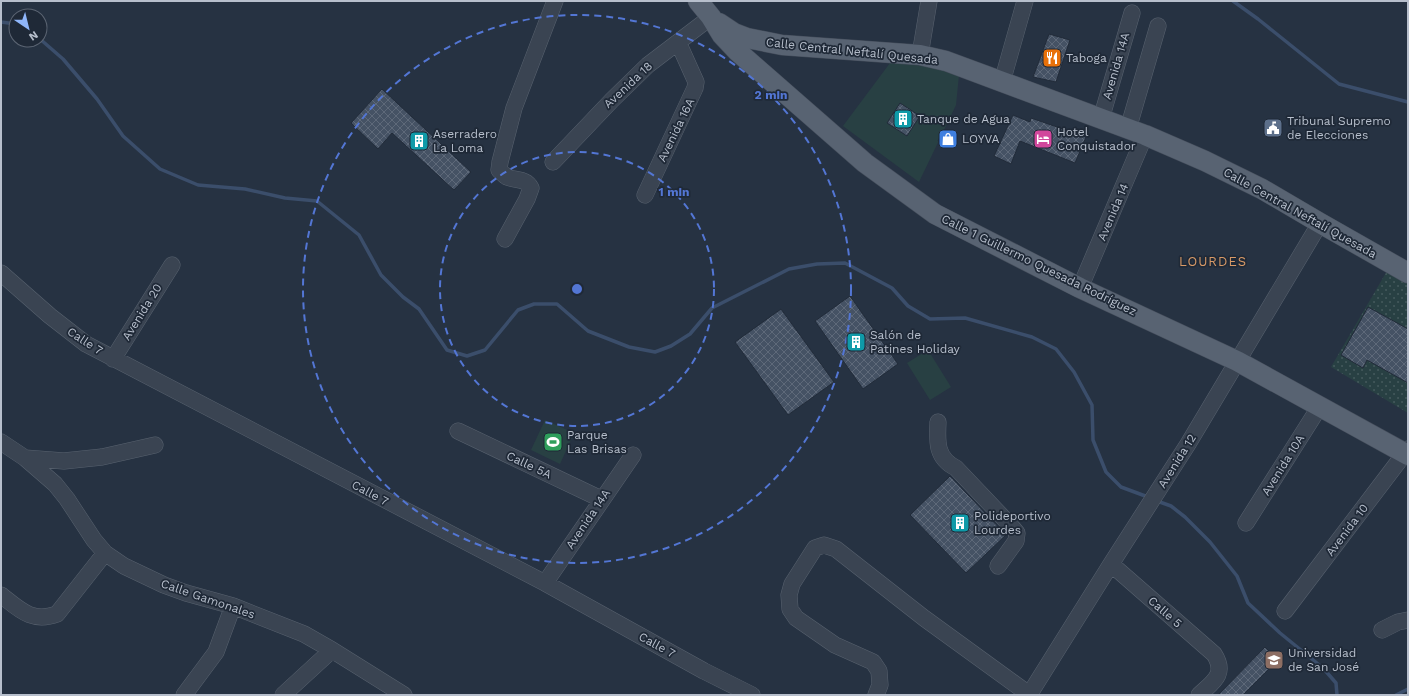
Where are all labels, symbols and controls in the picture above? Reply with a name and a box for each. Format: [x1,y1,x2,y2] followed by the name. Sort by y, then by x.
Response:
[8,8,48,48] north arrow
[26,28,41,43] text: N
[1100,31,1132,101] street label: Avenida 14A
[765,35,939,67] street label: Calle Central Neftalí Quesada
[1041,47,1063,69] restaurant icon: Taboga
[1066,51,1107,65] place label: Taboga
[601,59,655,111] street label: Avenida 18
[755,88,787,102] text: 2 min
[655,96,697,164] street label: Avenida 16A
[892,108,914,130] building icon: Tanque de Agua
[917,112,1010,126] place label: Tanque de Agua
[1287,114,1391,142] place label: Tribunal Supremo de Elecciones
[1262,117,1284,139] public building icon: Tribunal Supremo de Elecciones
[1057,125,1136,153] place label: Hotel Conquistador
[433,127,497,155] place label: Aserradero La Loma
[937,128,959,150] shop icon: LOYVA
[1032,128,1054,150] hotel icon: Hotel Conquistador
[408,130,430,152] building icon: Aserradero La Loma
[962,132,1000,146] place label: LOYVA
[1221,165,1379,261] street label: Calle Central Neftalí Quesada
[1095,181,1131,243] street label: Avenida 14
[659,185,689,199] text: 1 min
[939,212,1139,318] street label: Calle 1 Guillermo Quesada Rodríguez
[1179,254,1247,269] district label: LOURDES
[119,281,165,343] street label: Avenida 20
[570,282,584,296] centre of rings
[65,324,106,358] street label: Calle 7
[870,328,961,356] place label: Salón de Patines Holiday
[845,331,867,353] building icon: Salón de Patines Holiday
[567,428,627,456] place label: Parque Las Brisas
[542,431,564,453] sports icon: Parque Las Brisas
[1155,431,1199,491] street label: Avenida 12
[1259,432,1307,498] street label: Avenida 10A
[504,448,554,482] street label: Calle 5A
[349,478,391,509] street label: Calle 7
[563,486,613,552] street label: Avenida 14A
[1323,501,1371,559] street label: Avenida 10
[974,509,1051,537] place label: Polideportivo Lourdes
[949,512,971,534] building icon: Polideportivo Lourdes
[159,576,257,622] street label: Calle Gamonales
[1145,593,1185,631] street label: Calle 5
[636,629,678,661] street label: Calle 7
[1288,646,1359,674] place label: Universidad de San José
[1263,649,1285,671] school or university icon: Universidad de San José

